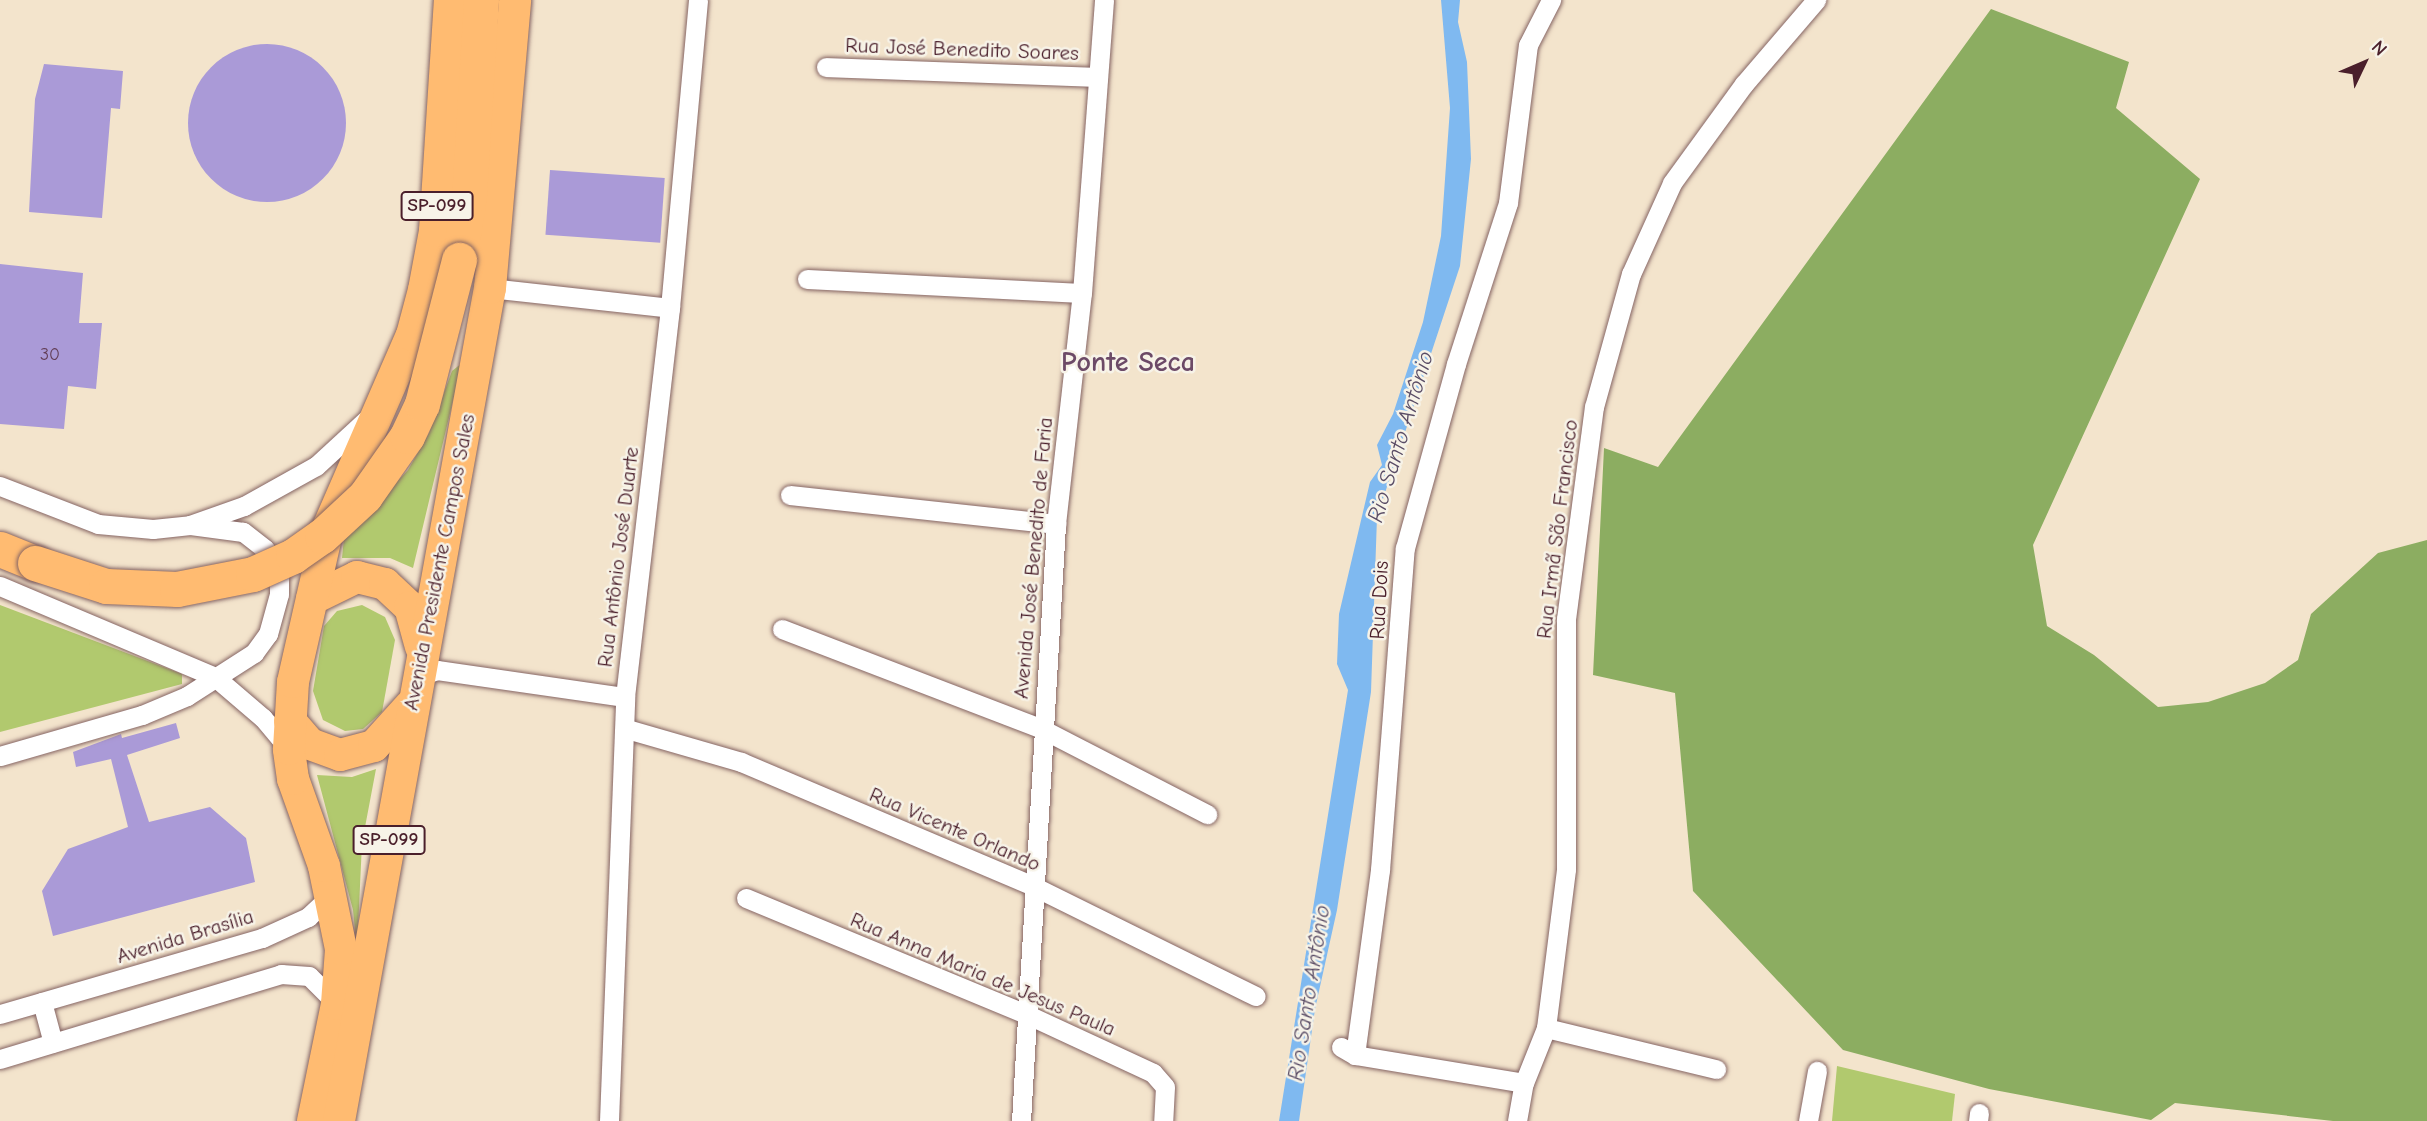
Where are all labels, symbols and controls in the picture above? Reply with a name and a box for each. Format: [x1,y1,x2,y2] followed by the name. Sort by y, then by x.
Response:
[2329,28,2399,98] north arrow
[845,32,1079,66] street label: Rua José Benedito Soares
[2367,36,2391,61] text: N
[400,190,474,222] road number: SP-099
[40,344,60,366] house number: 30
[1061,345,1195,379] district label: Ponte Seca
[1362,348,1440,526] water label: Rio Santo Antônio
[398,412,480,712] street label: Avenida Presidente Campos Sales
[1008,416,1058,700] street label: Avenida José Benedito de Faria
[1531,418,1583,640] street label: Rua Irmã São Francisco
[592,445,644,669] street label: Rua Antônio José Duarte
[1364,560,1394,640] street label: Rua Dois
[866,782,1044,876] street label: Rua Vicente Orlando
[352,824,426,856] road number: SP-099
[113,903,257,969] street label: Avenida Brasília
[1281,903,1337,1083] water label: Rio Santo Antônio
[847,907,1119,1041] street label: Rua Anna Maria de Jesus Paula

